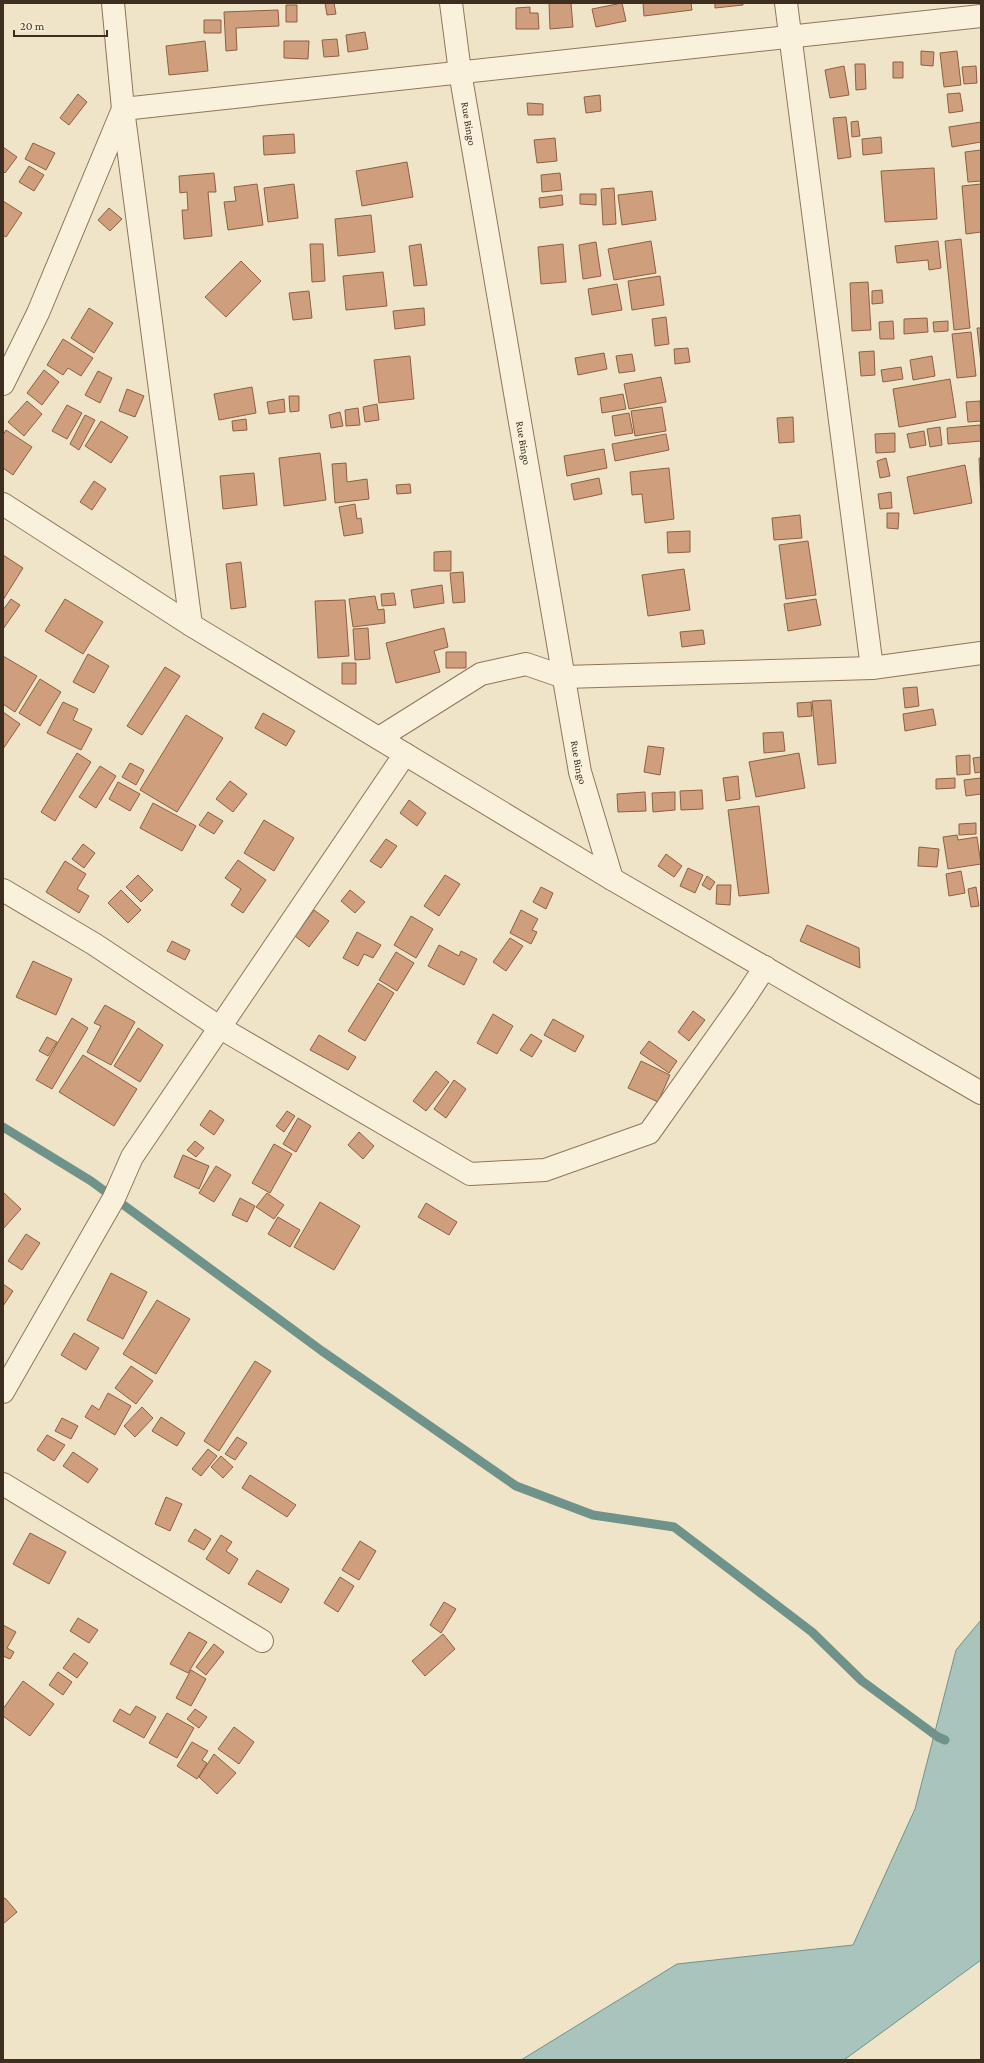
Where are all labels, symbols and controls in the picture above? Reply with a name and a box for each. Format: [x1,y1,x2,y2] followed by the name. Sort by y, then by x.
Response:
[14,12,107,38] scale bar
[20,19,45,33] text: 20 m
[459,101,479,147] street label: Rue Bingo
[514,420,533,466] street label: Rue Bingo
[569,740,589,786] street label: Rue Bingo

